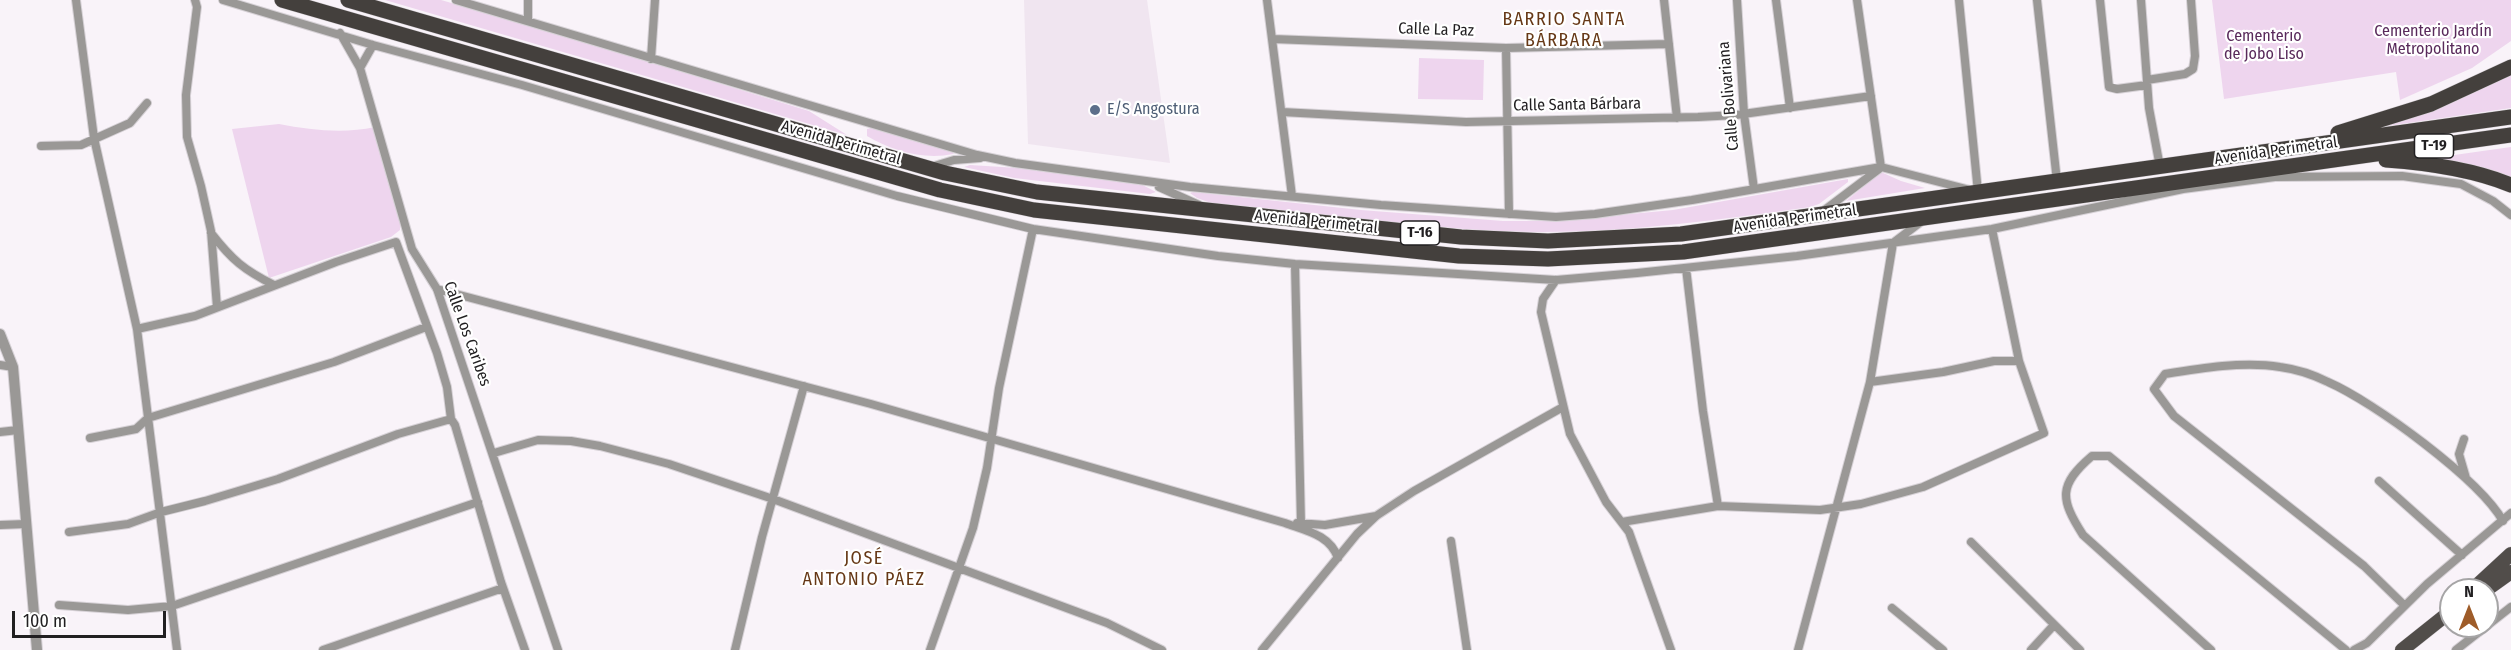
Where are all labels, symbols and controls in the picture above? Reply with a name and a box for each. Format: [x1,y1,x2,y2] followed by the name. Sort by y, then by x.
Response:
[1502,9,1626,52] district label: BARRIO SANTA BÁRBARA
[1398,19,1474,41] street label: Calle La Paz
[2374,22,2492,60] park label: Cementerio Jardín Metropolitano
[2224,27,2304,65] park label: Cementerio de Jobo Liso
[1715,41,1743,151] street label: Calle Bolivariana
[1513,94,1641,116] street label: Calle Santa Bárbara
[1107,100,1200,120] place label: E/S Angostura
[1088,103,1102,117] marker: E/S Angostura
[779,117,903,169] street label: Avenida Perimetral
[2213,133,2339,169] street label: Avenida Perimetral
[2414,134,2454,158] road number: T-19
[1732,201,1858,237] street label: Avenida Perimetral
[1253,206,1379,238] street label: Avenida Perimetral
[1400,221,1440,245] road number: T-16
[439,279,495,389] street label: Calle Los Caribes
[802,548,926,590] district label: JOSÉ ANTONIO PÁEZ
[2439,578,2499,638] north arrow
[2464,582,2474,601] text: N
[15,599,170,637] scale bar
[23,610,67,632] text: 100 m

